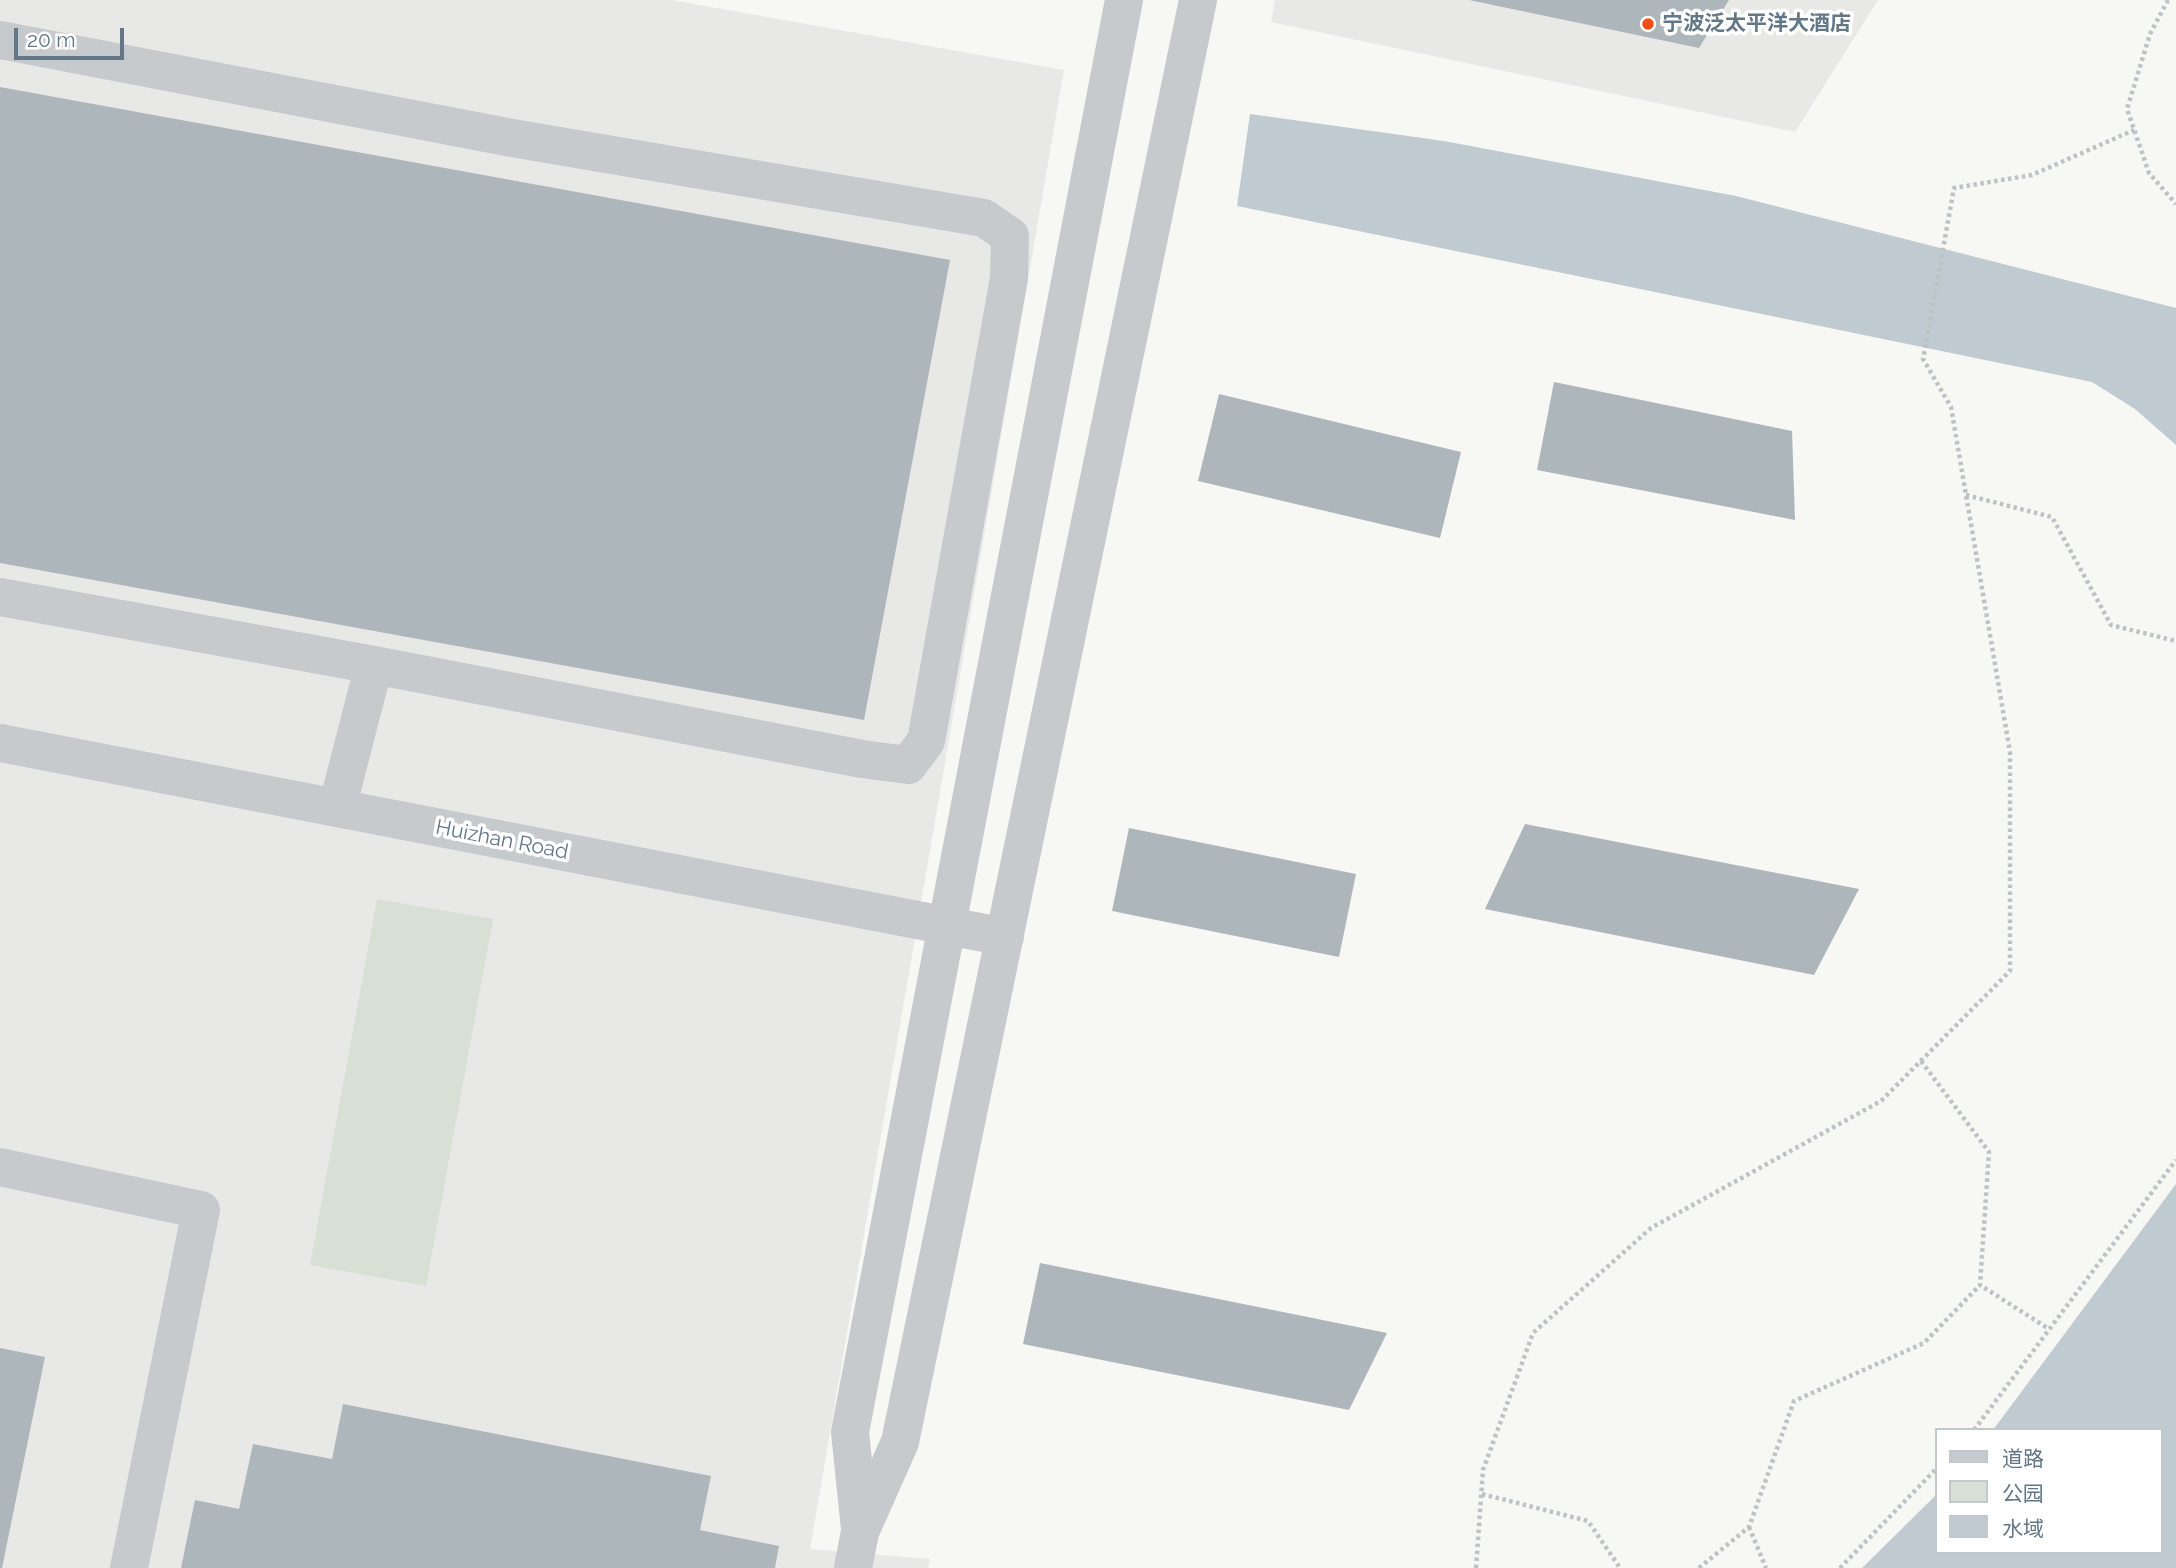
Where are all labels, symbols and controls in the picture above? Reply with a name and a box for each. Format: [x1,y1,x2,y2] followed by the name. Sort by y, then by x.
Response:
[1662,11,1851,37] place label: 宁波泛太平洋大酒店
[18,14,128,58] scale bar
[1640,16,1656,32] marker: 宁波泛太平洋大酒店
[27,27,75,52] text: 20 m
[434,815,570,865] street label: Huizhan Road
[1934,1428,2162,1554] legend
[2002,1446,2044,1471] text: 道路
[2002,1481,2044,1506] text: 公园
[2002,1516,2044,1541] text: 水域

